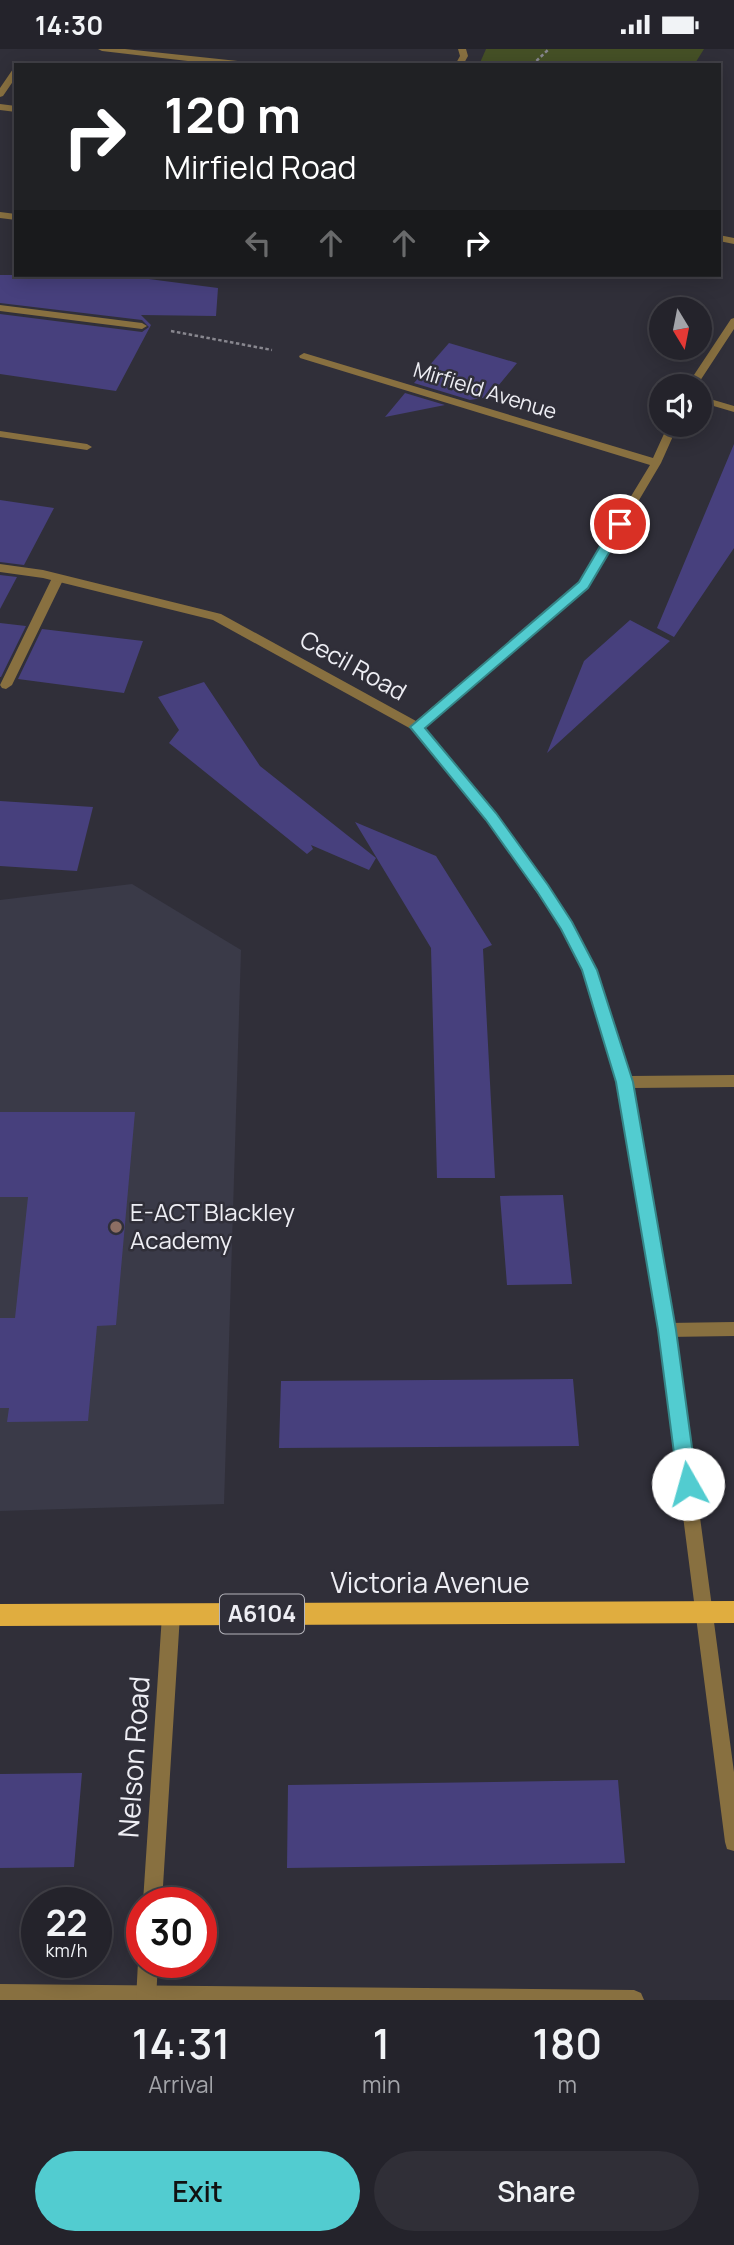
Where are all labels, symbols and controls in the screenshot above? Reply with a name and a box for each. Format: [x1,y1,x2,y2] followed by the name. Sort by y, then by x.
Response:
[35,7,103,43] text: 14:30
[164,81,301,148] text: 120 m
[49,91,140,182] icon: right
[164,145,357,189] text: Mirfield Road
[239,224,277,262] icon: left
[312,224,350,262] icon: ahead
[385,224,423,262] icon: ahead
[458,224,496,262] icon: right
[649,297,712,361] north arrow
[649,297,712,437] map controls
[410,355,560,425] street label: Mirfield Avenue
[649,374,712,437] button: sound
[590,494,650,554] pin
[601,505,639,543] icon: arrive
[295,622,413,707] street label: Cecil Road
[130,1195,295,1256] place label: E-ACT Blackley Academy
[108,1219,124,1235] marker: E-ACT Blackley Academy
[651,1447,725,1521] position arrow
[330,1563,530,1601] street label: Victoria Avenue
[220,1595,304,1633] road number: A6104
[108,1675,158,1839] street label: Nelson Road
[126,1887,217,1978] speed limit sign: 30
[46,1899,87,1947] text: 22
[46,1938,87,1962] text: km/h
[132,2014,230,2072] text: 14:31
[372,2014,390,2072] text: 1
[532,2014,602,2072] text: 180
[148,2068,214,2100] text: Arrival
[362,2068,401,2100] text: min
[558,2068,577,2100] text: m
[35,2151,360,2231] button: Exit
[374,2151,699,2231] button: Share

